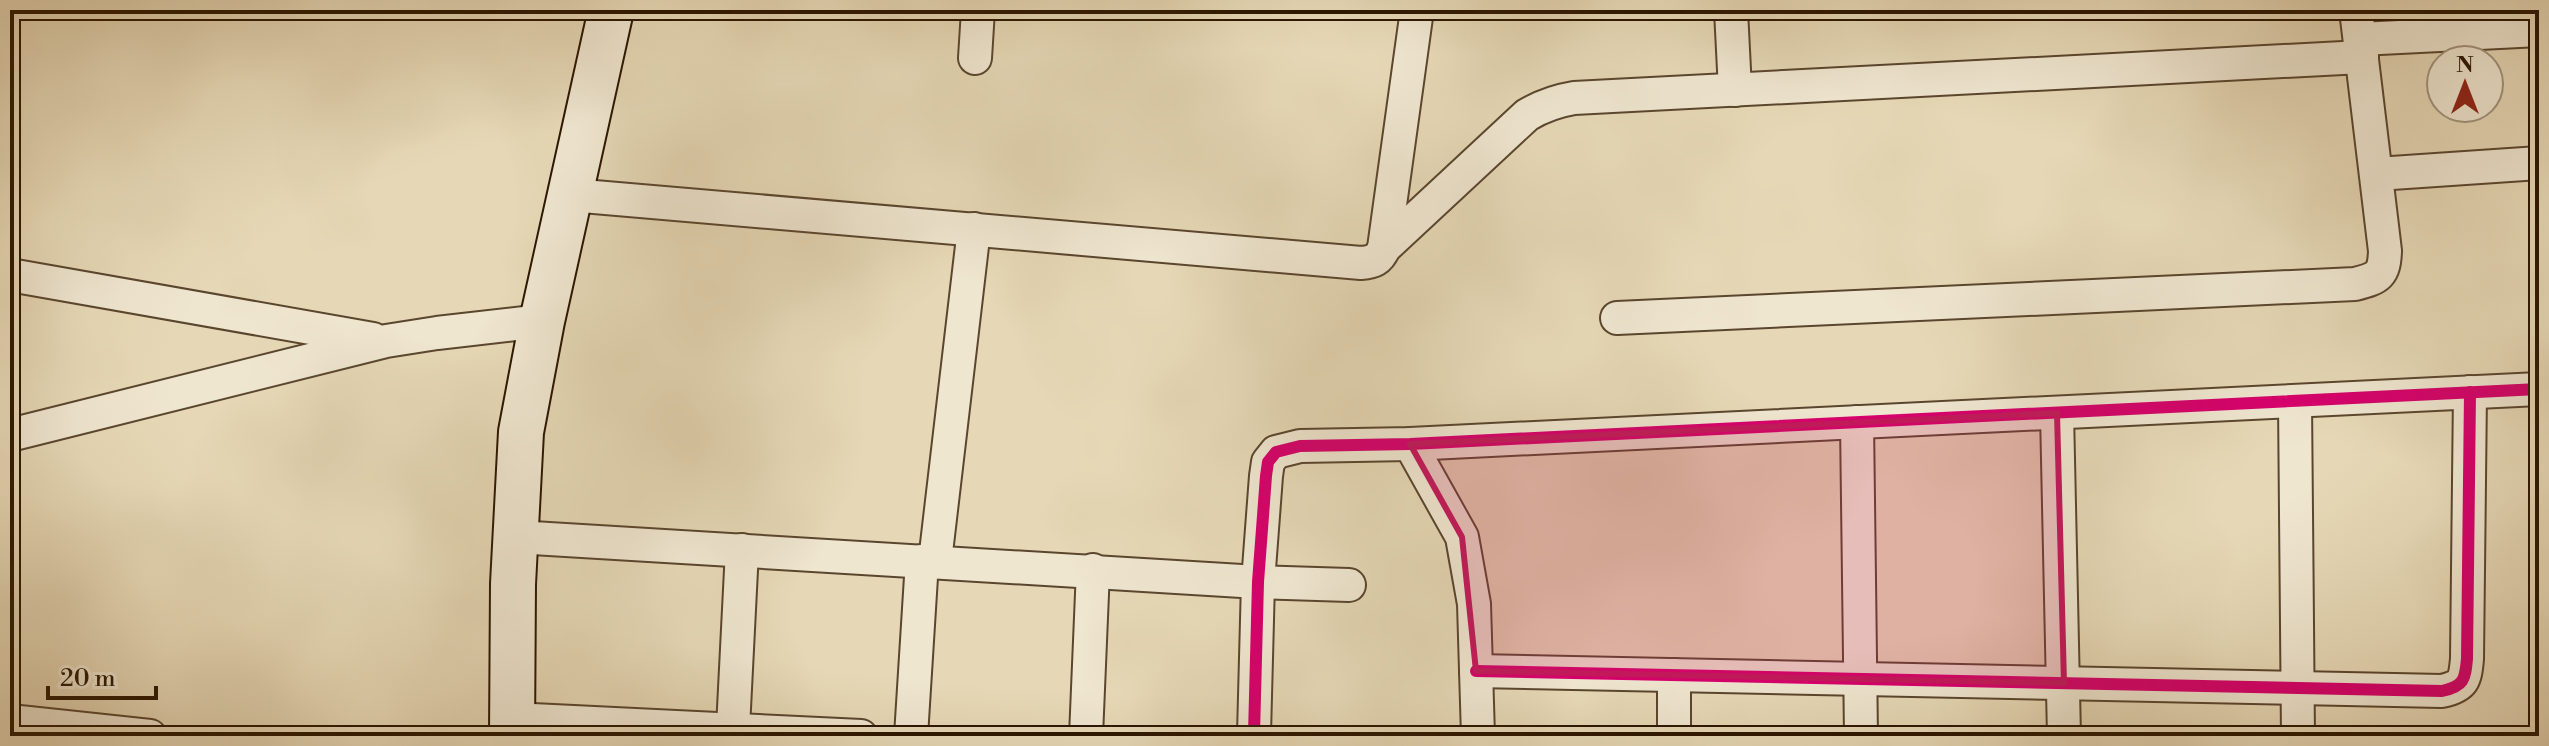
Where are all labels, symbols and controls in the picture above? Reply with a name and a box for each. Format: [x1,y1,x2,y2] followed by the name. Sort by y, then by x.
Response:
[2425,44,2505,124] north arrow
[2456,52,2474,79] text: N
[48,650,156,700] scale bar
[60,664,116,694] text: 20 m

